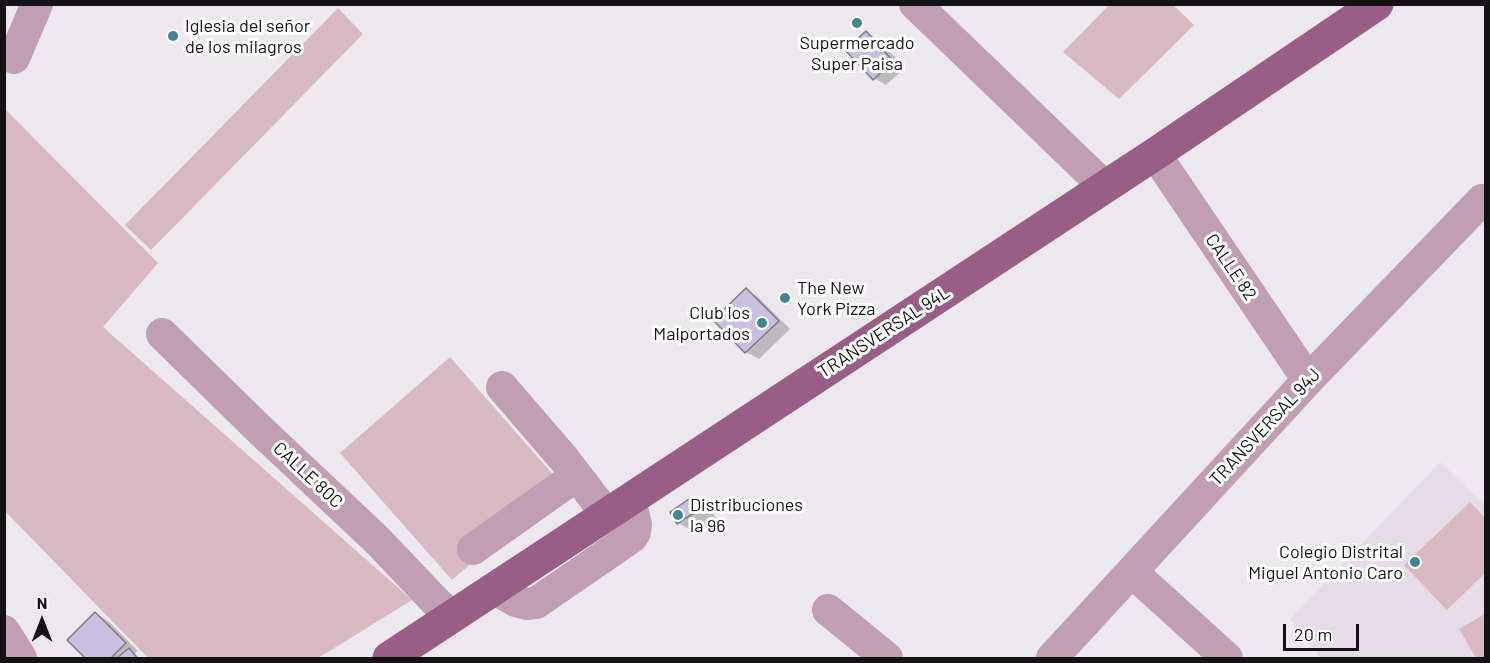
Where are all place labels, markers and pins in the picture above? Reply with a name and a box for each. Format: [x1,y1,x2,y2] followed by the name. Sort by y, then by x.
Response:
[185,15,310,57] place label: Iglesia del señor de los milagros
[850,16,864,30] marker: Supermercado Super Paisa
[166,29,180,43] marker: Iglesia del señor de los milagros
[799,32,915,74] place label: Supermercado Super Paisa
[797,277,876,320] place label: The New York Pizza
[778,291,792,305] marker: The New York Pizza
[653,302,750,344] place label: Club los Malportados
[755,316,769,330] marker: Club los Malportados
[690,494,803,536] place label: Distribuciones la 96
[671,508,685,522] marker: Distribuciones la 96
[1248,541,1403,584] place label: Colegio Distrital Miguel Antonio Caro
[1408,555,1422,569] marker: Colegio Distrital Miguel Antonio Caro

